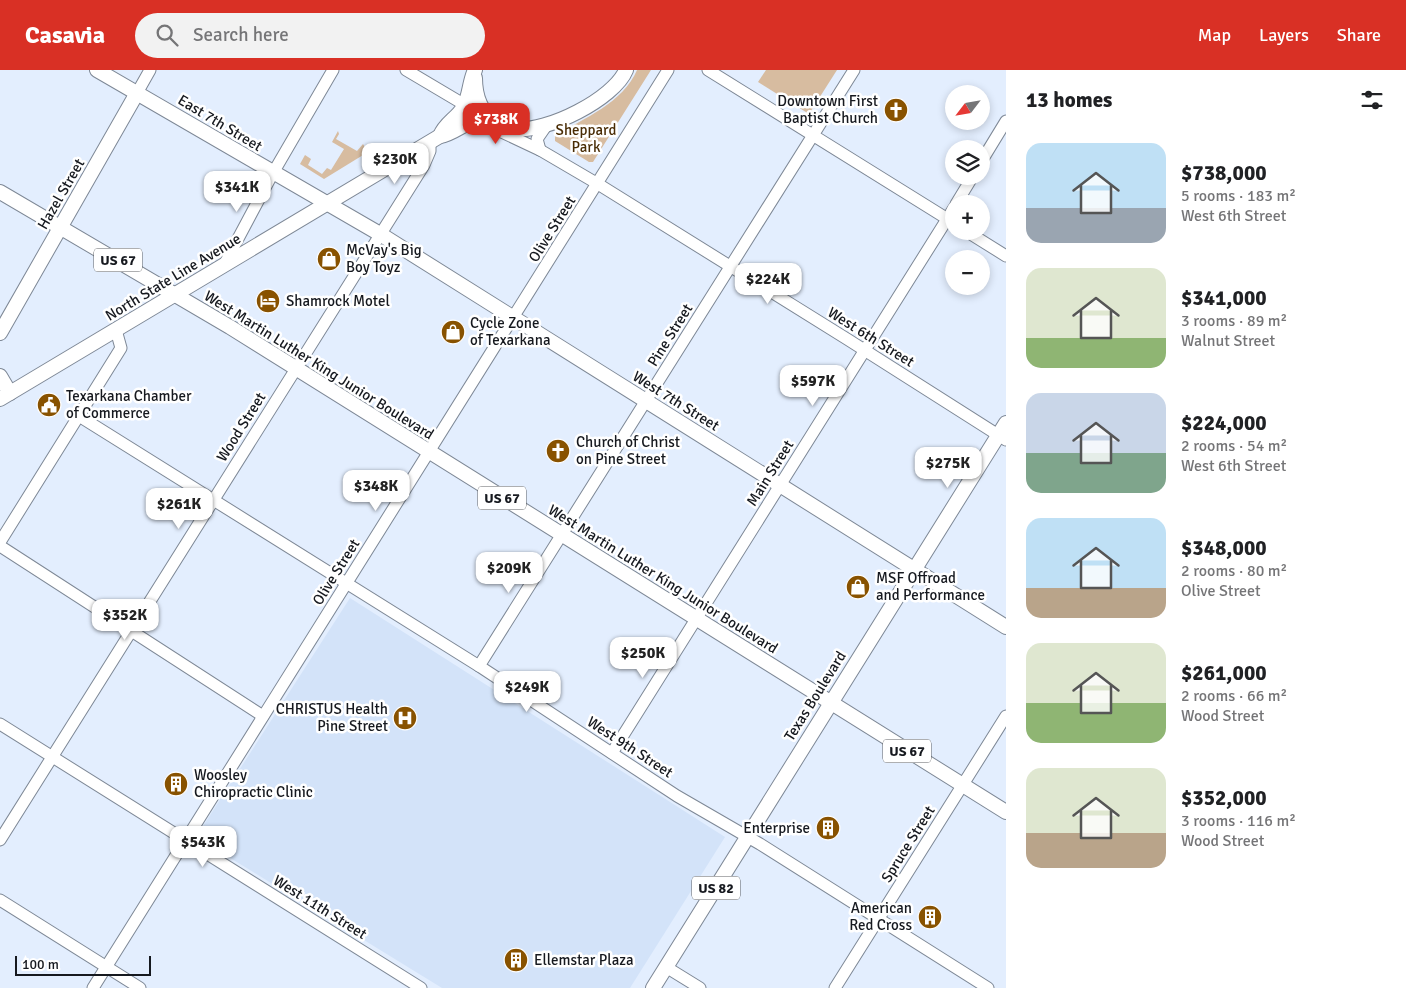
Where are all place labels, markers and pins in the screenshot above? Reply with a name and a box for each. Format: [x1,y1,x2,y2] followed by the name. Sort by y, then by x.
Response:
[777,92,878,127] place label: Downtown First Baptist Church
[883,97,909,123] church icon: Downtown First Baptist Church
[461,102,531,145] pin: $738K
[360,142,430,185] pin: $230K
[202,170,272,213] pin: $341K
[346,241,422,276] place label: McVay's Big Boy Toyz
[316,246,342,272] shop icon: McVay's Big Boy Toyz
[733,262,803,305] pin: $224K
[255,288,281,314] hotel icon: Shamrock Motel
[286,292,390,310] place label: Shamrock Motel
[470,314,551,349] place label: Cycle Zone of Texarkana
[440,319,466,345] shop icon: Cycle Zone of Texarkana
[778,364,848,407] pin: $597K
[66,387,192,422] place label: Texarkana Chamber of Commerce
[36,392,62,418] public building icon: Texarkana Chamber of Commerce
[576,433,680,468] place label: Church of Christ on Pine Street
[545,438,571,464] church icon: Church of Christ on Pine Street
[913,446,983,489] pin: $275K
[341,470,411,512] pin: $348K
[144,488,214,530] pin: $261K
[474,552,544,594] pin: $209K
[876,569,985,604] place label: MSF Offroad and Performance
[845,574,871,600] shop icon: MSF Offroad and Performance
[90,598,160,641] pin: $352K
[608,636,678,679] pin: $250K
[492,670,562,713] pin: $249K
[276,700,388,735] place label: CHRISTUS Health Pine Street
[392,705,418,731] hospital icon: CHRISTUS Health Pine Street
[194,766,313,801] place label: Woosley Chiropractic Clinic
[163,771,189,797] building icon: Woosley Chiropractic Clinic
[815,815,841,841] building icon: Enterprise
[743,819,810,837] place label: Enterprise
[168,826,238,868] pin: $543K
[849,899,912,934] place label: American Red Cross
[917,904,943,930] building icon: American Red Cross
[503,947,529,973] building icon: Ellemstar Plaza
[534,951,634,969] place label: Ellemstar Plaza

